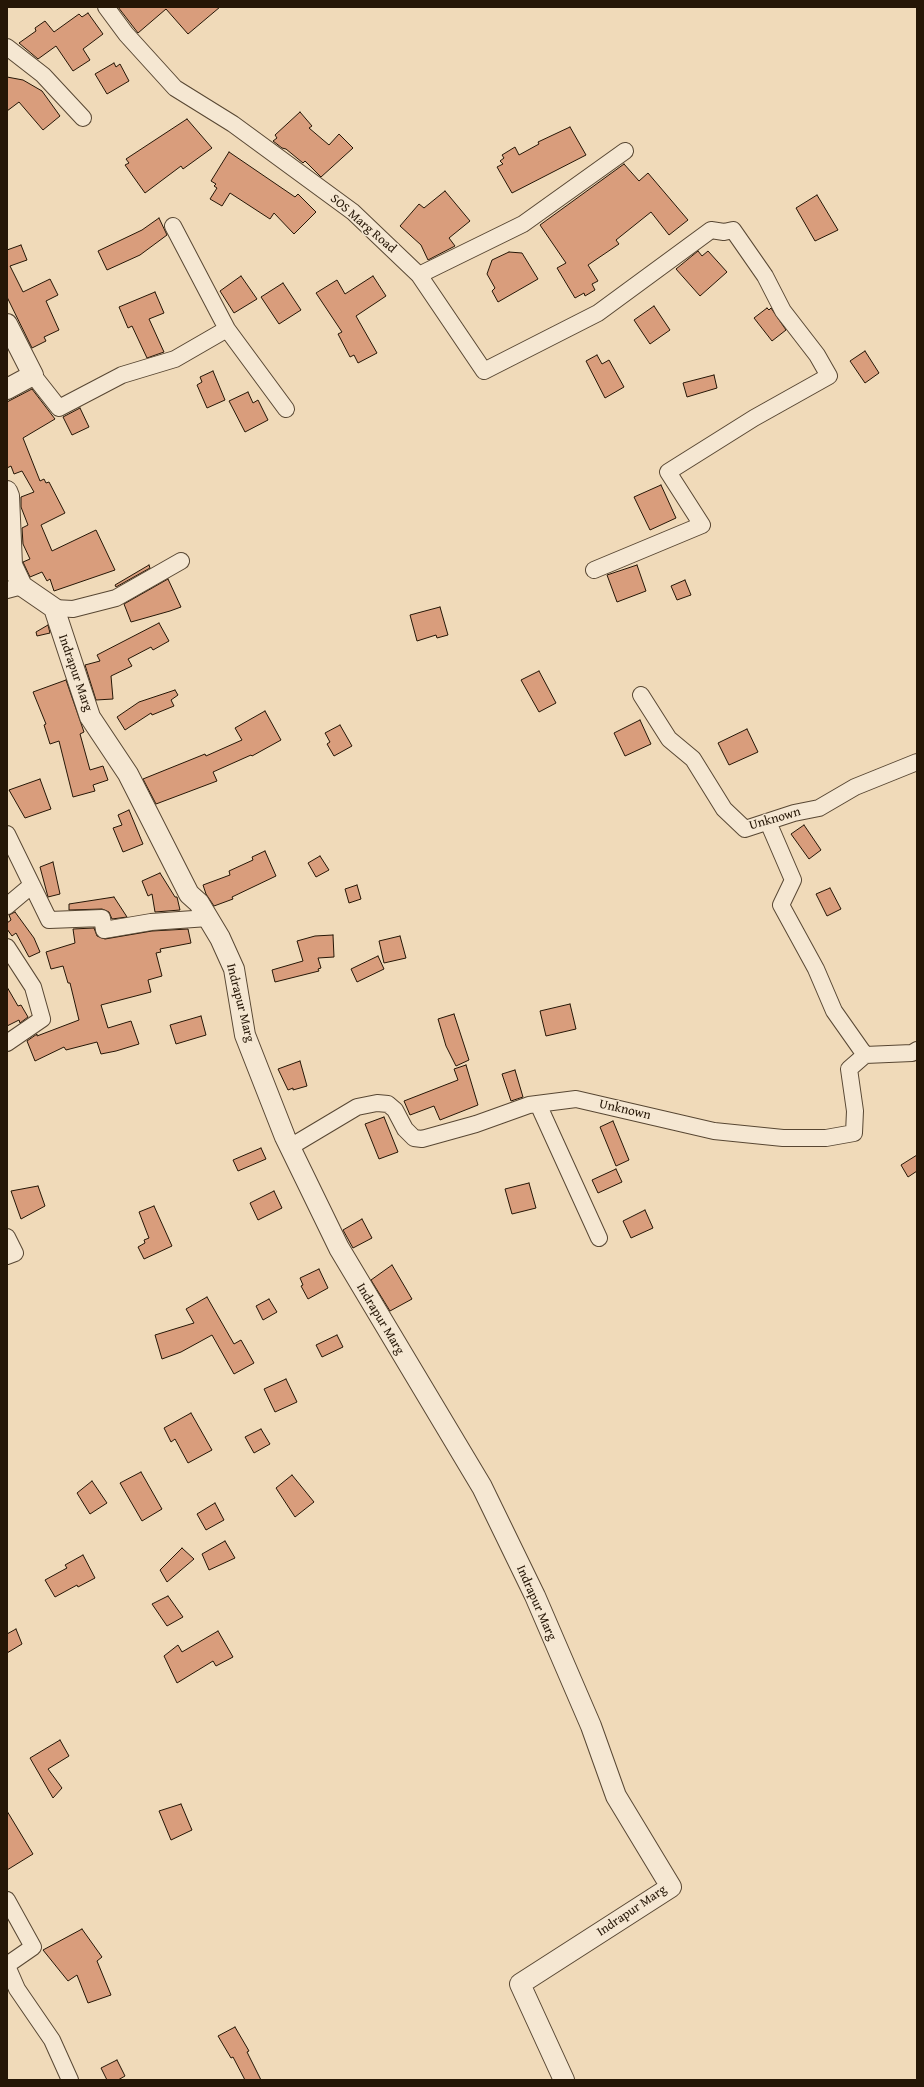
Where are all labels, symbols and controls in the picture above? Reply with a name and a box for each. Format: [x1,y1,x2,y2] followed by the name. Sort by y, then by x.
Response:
[327,191,399,257] street label: SOS Marg Road
[55,632,95,714] street label: Indrapur Marg
[748,804,802,834] street label: Unknown
[223,962,257,1044] street label: Indrapur Marg
[598,1096,652,1124] street label: Unknown
[353,1280,407,1358] street label: Indrapur Marg
[513,1563,559,1643] street label: Indrapur Marg
[594,1882,670,1940] street label: Indrapur Marg

